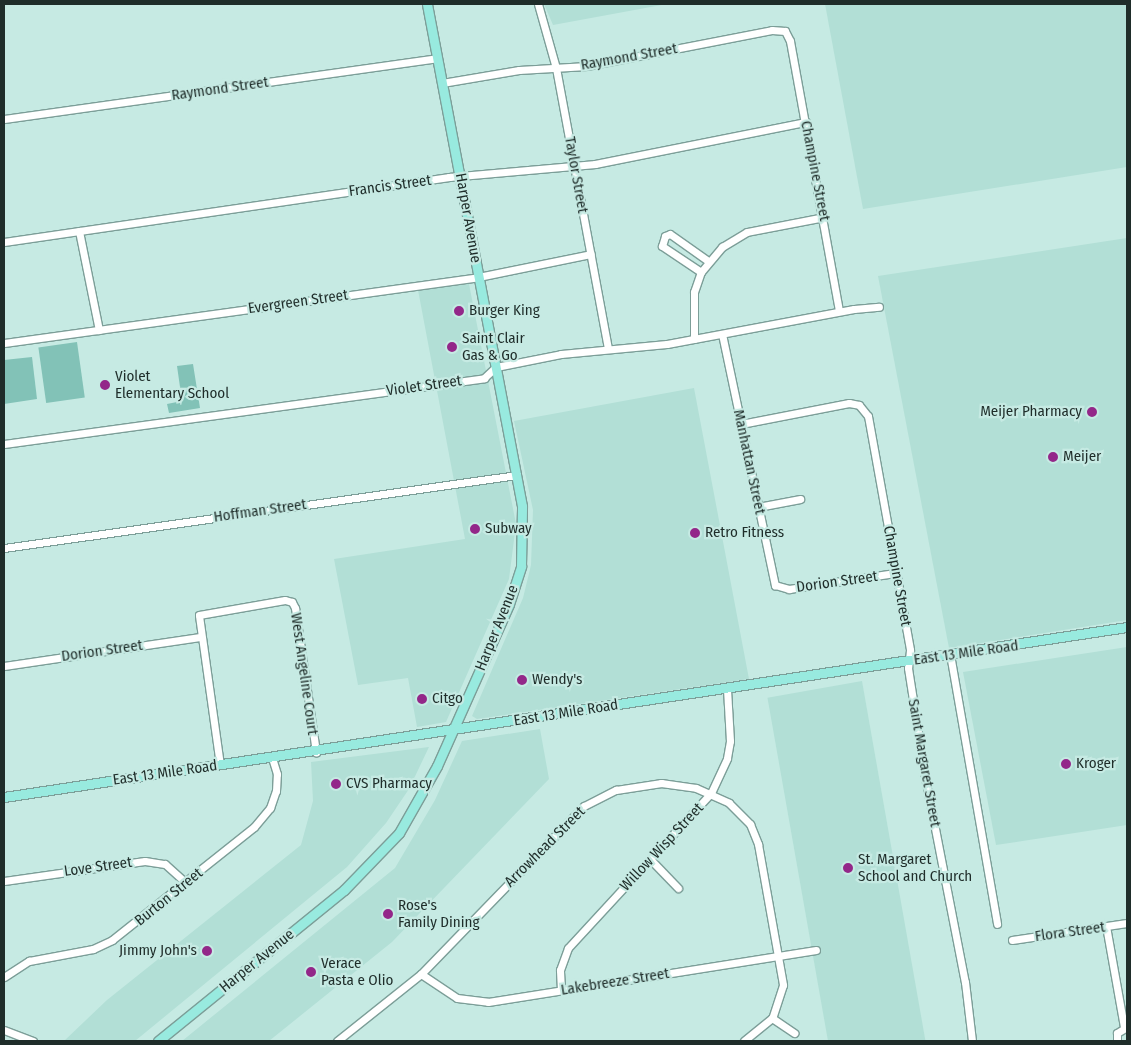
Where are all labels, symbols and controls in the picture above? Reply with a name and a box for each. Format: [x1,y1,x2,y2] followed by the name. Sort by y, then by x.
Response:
[579,40,679,74] street label: Raymond Street
[170,73,270,105] street label: Raymond Street
[796,119,834,223] street label: Champine Street
[560,135,592,215] street label: Taylor Street
[348,171,432,201] street label: Francis Street
[451,172,485,264] street label: Harper Avenue
[247,286,349,318] street label: Evergreen Street
[469,302,540,320] place label: Burger King
[453,305,465,317] marker: Burger King
[462,329,525,364] place label: Saint Clair Gas & Go
[446,341,458,353] marker: Saint Clair Gas & Go
[115,367,229,402] place label: Violet Elementary School
[385,372,463,400] street label: Violet Street
[99,379,111,391] marker: Violet Elementary School
[980,403,1082,421] place label: Meijer Pharmacy
[1086,406,1098,418] marker: Meijer Pharmacy
[729,408,769,516] street label: Manhattan Street
[1063,448,1101,466] place label: Meijer
[1047,451,1059,463] marker: Meijer
[213,496,307,526] street label: Hoffman Street
[485,520,532,538] place label: Subway
[469,523,481,535] marker: Subway
[705,524,784,542] place label: Retro Fitness
[879,524,915,628] street label: Champine Street
[689,527,701,539] marker: Retro Fitness
[795,567,879,597] street label: Dorion Street
[472,582,522,674] street label: Harper Avenue
[287,612,321,736] street label: West Angeline Court
[60,636,144,666] street label: Dorion Street
[913,637,1019,669] street label: East 13 Mile Road
[532,671,582,689] place label: Wendy's
[516,674,528,686] marker: Wendy's
[432,690,463,708] place label: Citgo
[416,693,428,705] marker: Citgo
[513,696,619,730] street label: East 13 Mile Road
[904,698,944,828] street label: Saint Margaret Street
[1076,755,1116,773] place label: Kroger
[112,757,218,789] street label: East 13 Mile Road
[1060,758,1072,770] marker: Kroger
[346,775,432,793] place label: CVS Pharmacy
[330,778,342,790] marker: CVS Pharmacy
[617,799,707,895] street label: Willow Wisp Street
[501,803,589,891] street label: Arrowhead Street
[858,850,972,885] place label: St. Margaret School and Church
[63,853,133,881] street label: Love Street
[842,862,854,874] marker: St. Margaret School and Church
[131,864,207,930] street label: Burton Street
[398,896,479,931] place label: Rose's Family Dining
[382,908,394,920] marker: Rose's Family Dining
[1034,918,1106,946] street label: Flora Street
[216,925,298,997] street label: Harper Avenue
[119,942,197,960] place label: Jimmy John's
[201,945,213,957] marker: Jimmy John's
[321,954,393,989] place label: Verace Pasta e Olio
[560,965,670,999] street label: Lakebreeze Street
[305,966,317,978] marker: Verace Pasta e Olio

